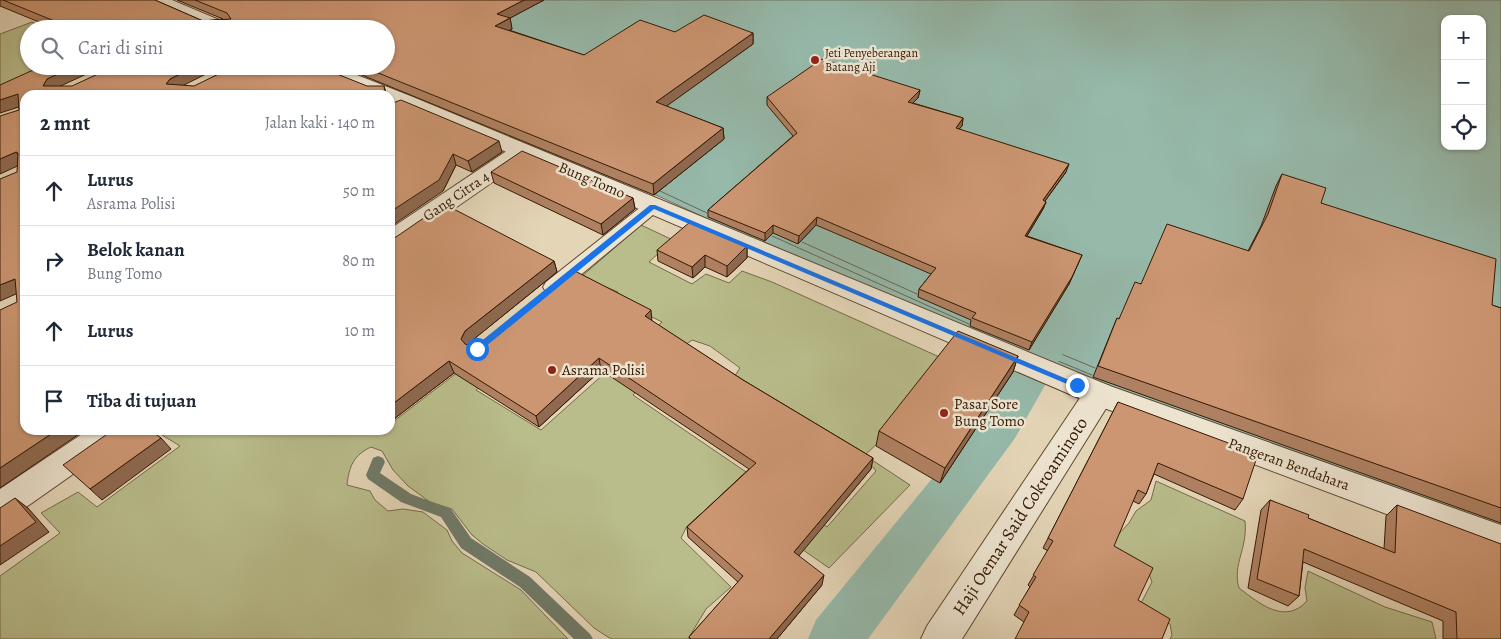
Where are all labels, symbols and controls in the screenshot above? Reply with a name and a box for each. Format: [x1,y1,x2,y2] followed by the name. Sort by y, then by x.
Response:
[1441,15,1486,150] map controls
[1441,15,1486,60] button: +
[20,20,395,75] search box
[38,34,66,62] icon: search
[78,35,163,61] text: Cari di sini
[825,45,918,75] place label: Jeti Penyeberangan Batang Aji
[809,54,821,66] marker: Jeti Penyeberangan Batang Aji
[1441,60,1486,105] button: −
[1441,105,1486,150] button: locate
[40,109,90,137] text: 2 mnt
[265,112,375,134] text: Jalan kaki · 140 m
[556,157,628,203] street label: Bung Tomo
[419,166,493,226] street label: Gang Citra 4
[87,167,133,193] text: Lurus
[40,177,68,205] icon: ahead
[343,180,375,202] text: 50 m
[87,193,176,215] text: Asrama Polisi
[87,237,185,263] text: Belok kanan
[40,247,68,275] icon: right
[342,250,375,272] text: 80 m
[87,263,162,285] text: Bung Tomo
[40,317,68,345] icon: ahead
[87,318,133,344] text: Lurus
[345,320,375,342] text: 10 m
[466,338,489,361] route start
[561,360,645,380] place label: Asrama Polisi
[546,364,558,376] marker: Asrama Polisi
[1066,374,1089,397] route end
[40,387,68,415] icon: arrive
[87,388,196,414] text: Tiba di tujuan
[954,394,1025,431] place label: Pasar Sore Bung Tomo
[938,407,950,419] marker: Pasar Sore Bung Tomo
[947,412,1093,620] street label: Haji Oemar Said Cokroaminoto
[1226,433,1352,495] street label: Pangeran Bendahara

